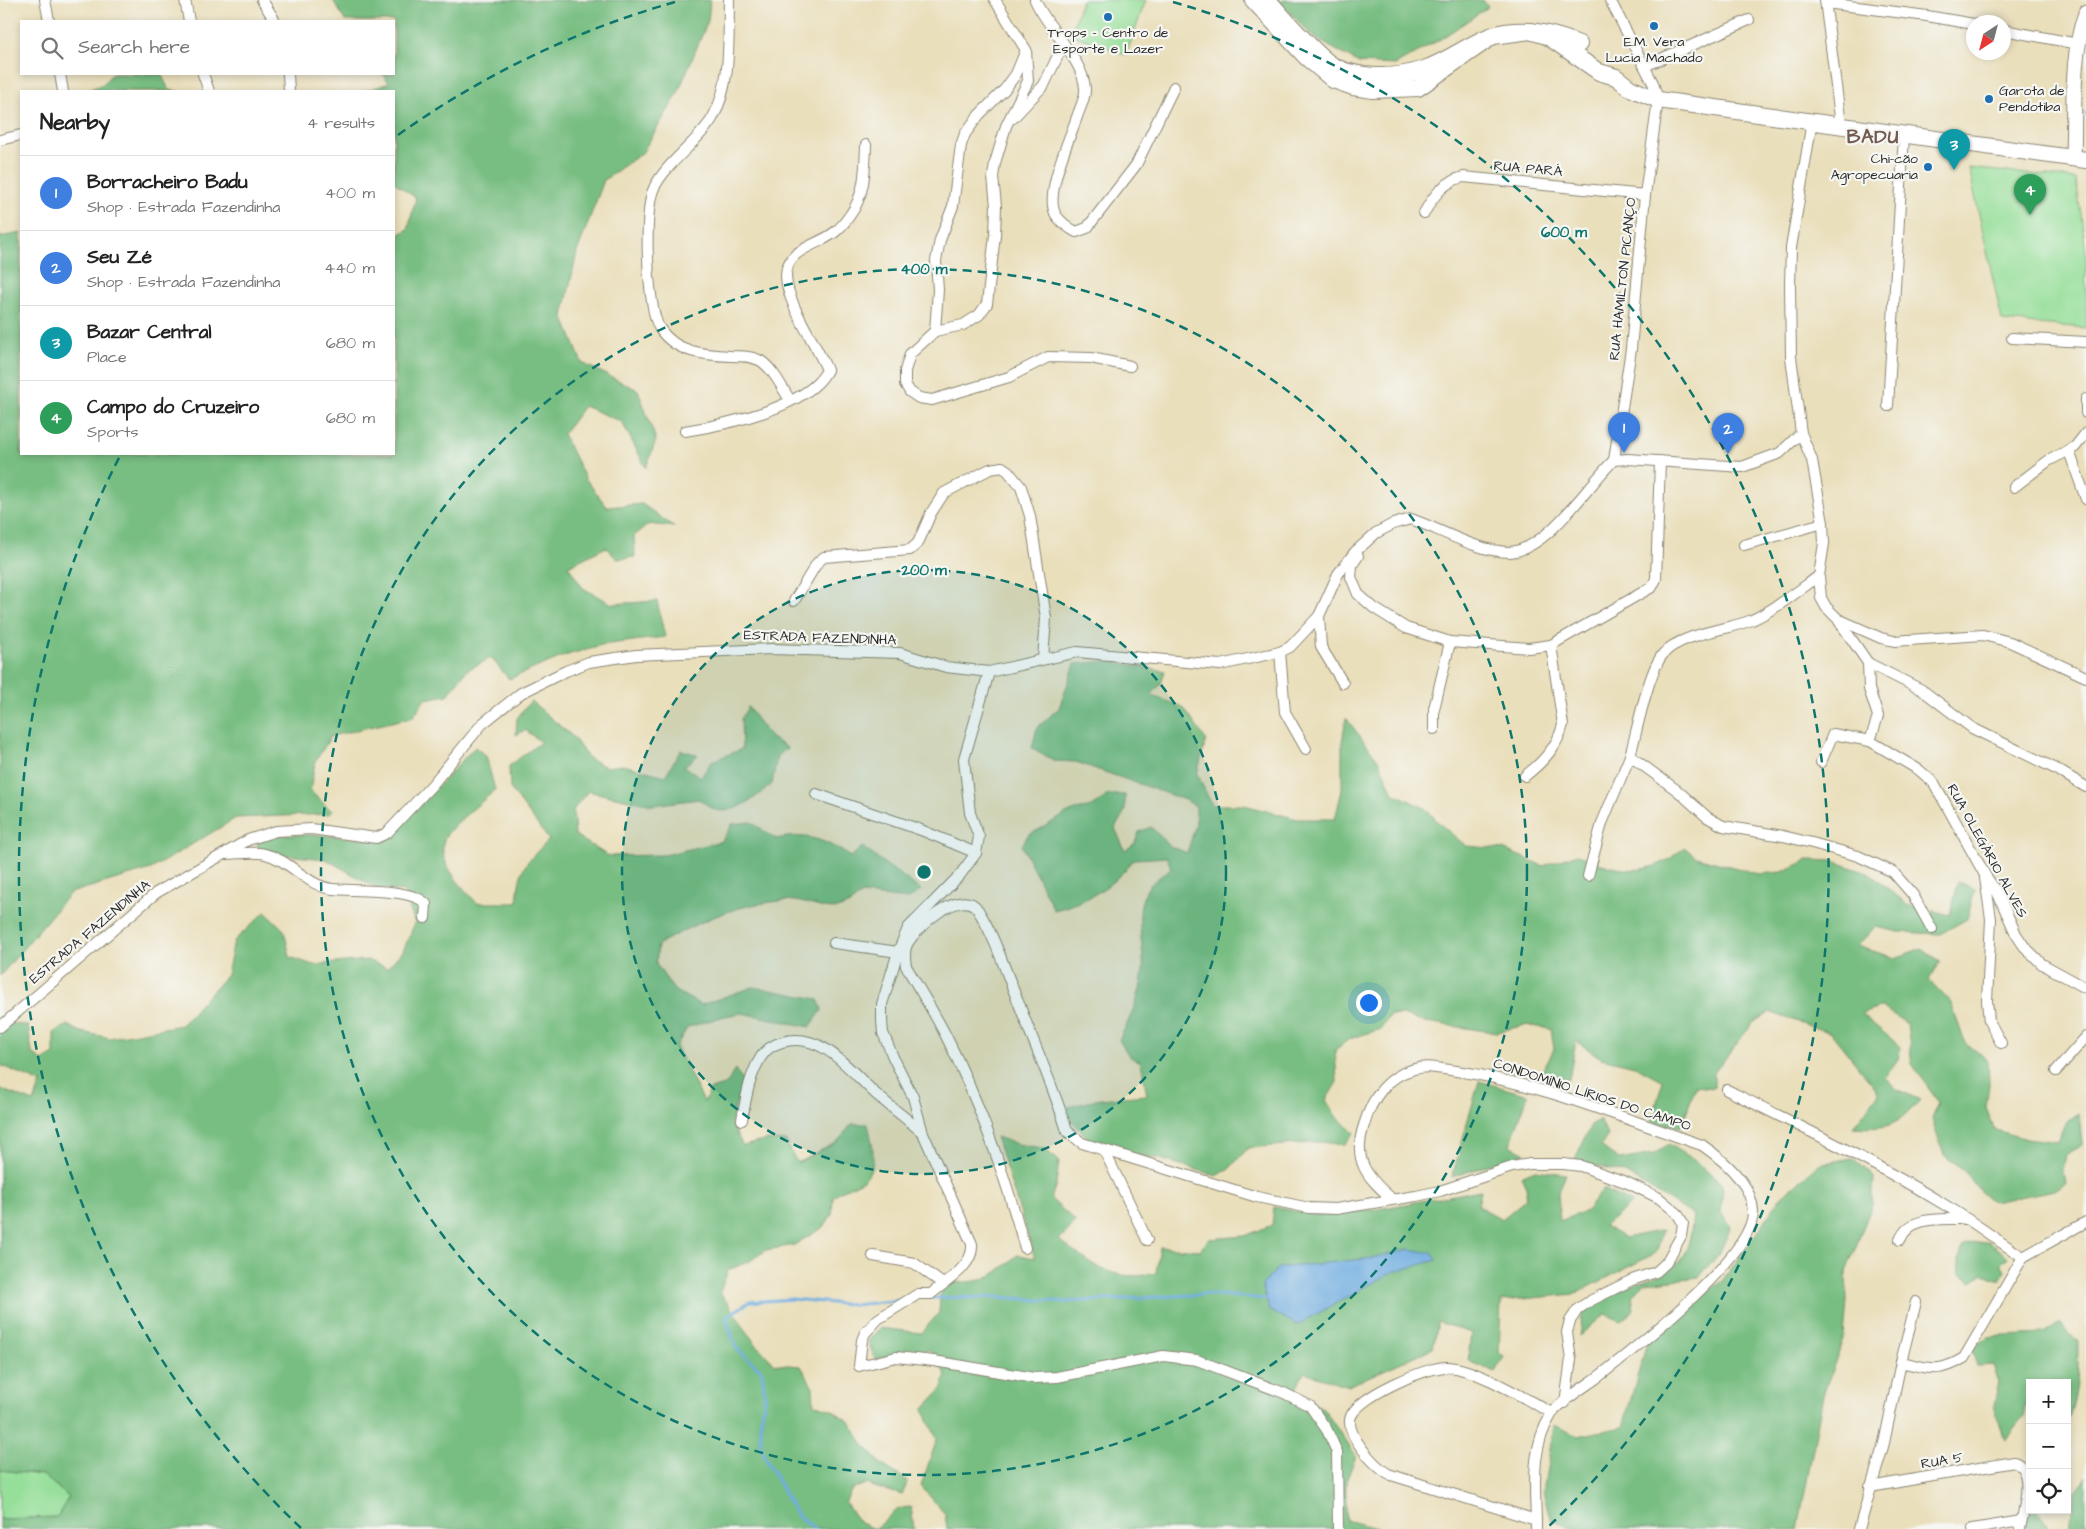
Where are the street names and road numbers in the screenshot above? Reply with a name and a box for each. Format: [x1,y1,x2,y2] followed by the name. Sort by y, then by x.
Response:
[1493,156,1563,182] street label: RUA PARÁ
[1604,197,1642,361] street label: RUA HAMILTON PICANÇO
[743,625,897,651] street label: ESTRADA FAZENDINHA
[1942,780,2032,922] street label: RUA OLEGÁRIO ALVES
[25,875,155,989] street label: ESTRADA FAZENDINHA
[1491,1054,1693,1136] street label: CONDOMÍNIO LÍRIOS DO CAMPO
[1919,1447,1965,1475] street label: RUA 5

